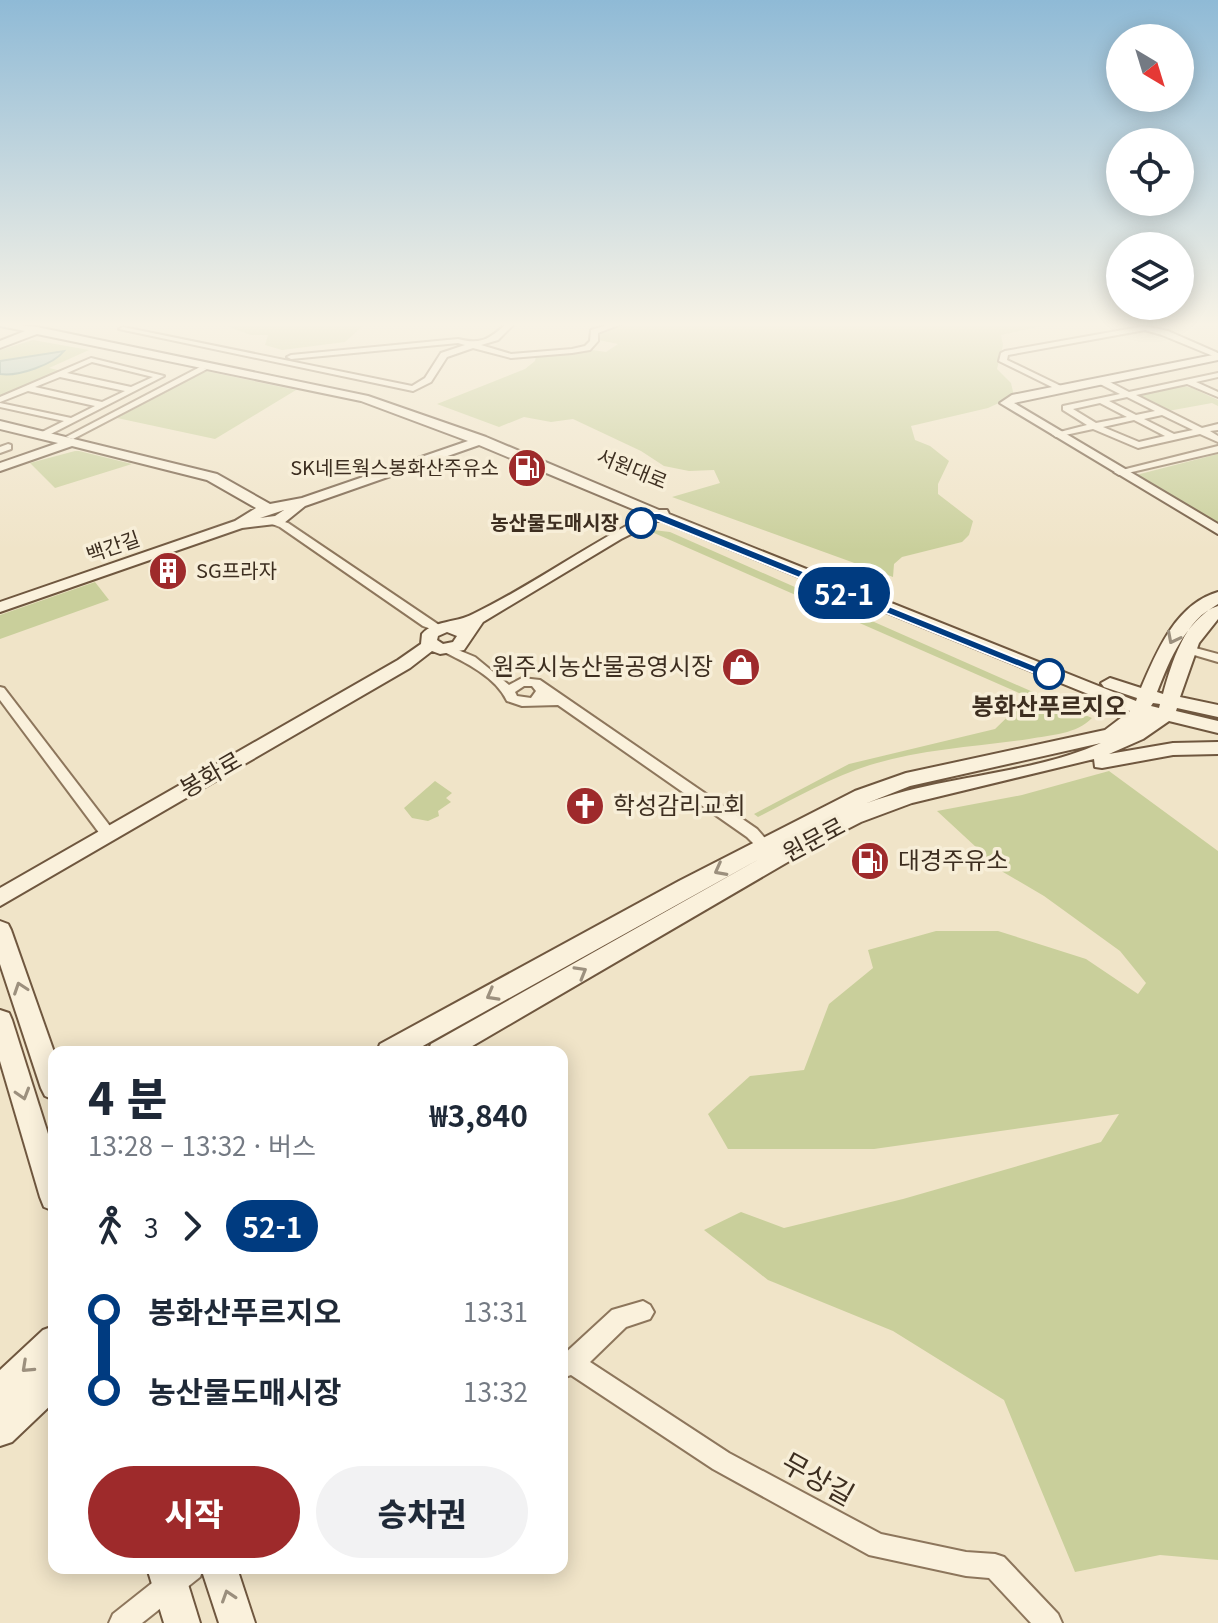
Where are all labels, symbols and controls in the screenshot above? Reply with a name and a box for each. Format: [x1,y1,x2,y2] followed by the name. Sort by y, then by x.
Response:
[1106,24,1194,112] north arrow
[1106,24,1194,320] map controls
[1106,128,1194,216] button: locate
[1106,232,1194,320] button: layers
[593,440,672,495] street label: 서원대로
[506,447,548,489] fuel station icon: SK네트웍스봉화산주유소
[290,452,499,481] place label: SK네트웍스봉화산주유소
[490,507,619,536] place label: 농산물도매시장
[626,508,656,538] marker: 농산물도매시장
[82,523,143,568] street label: 백간길
[147,550,189,592] building icon: SG프라자
[196,555,277,584] place label: SG프라자
[788,567,900,619] line badge: 52-1
[814,573,874,613] text: 52-1
[1167,630,1182,645] one-way arrow
[720,646,762,688] shop icon: 원주시농산물공영시장
[492,647,713,682] place label: 원주시농산물공영시장
[1034,659,1064,689] marker: 봉화산푸르지오
[972,687,1126,722] place label: 봉화산푸르지오
[172,741,247,805] street label: 봉화로
[564,785,606,827] church icon: 학성감리교회
[613,786,745,821] place label: 학성감리교회
[775,807,850,869] street label: 원문로
[849,840,891,882] fuel station icon: 대경주유소
[898,841,1008,876] place label: 대경주유소
[713,860,728,875] one-way arrow
[572,966,587,982] one-way arrow
[13,981,29,995] one-way arrow
[486,985,501,1001] one-way arrow
[88,1064,167,1128] text: 4 분
[14,1087,30,1101] one-way arrow
[430,1092,528,1136] text: ₩3,840
[88,1126,316,1163] text: 13:28 – 13:32 · 버스
[88,1204,132,1248] icon: walk
[170,1204,214,1248] icon: forward
[242,1206,302,1246] text: 52-1
[144,1208,158,1245] text: 3
[148,1288,341,1332] text: 봉화산푸르지오
[463,1292,528,1329] text: 13:31
[22,1357,36,1372] one-way arrow
[148,1368,341,1412] text: 농산물도매시장
[463,1372,528,1409] text: 13:32
[775,1441,862,1513] street label: 무상길
[88,1466,300,1558] button: 시작
[316,1466,528,1558] button: 승차권
[222,1589,238,1603] one-way arrow

